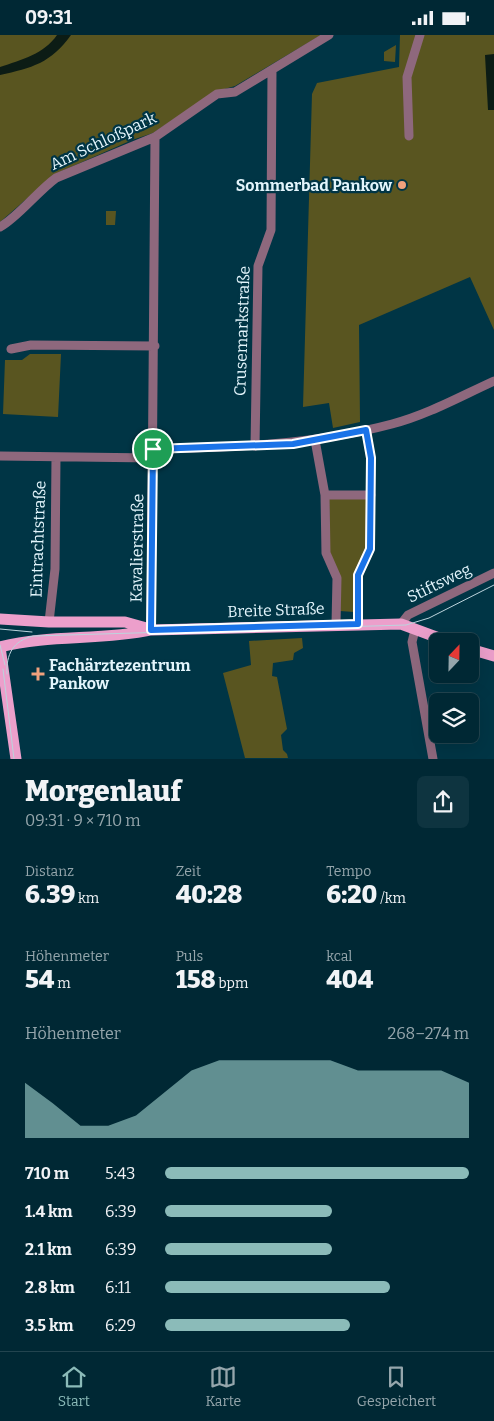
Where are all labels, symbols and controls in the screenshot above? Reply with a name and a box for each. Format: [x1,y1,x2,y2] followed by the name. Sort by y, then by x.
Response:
[25,6,72,29] text: 09:31
[47,108,159,174] street label: Am Schloßpark
[236,176,393,195] place label: Sommerbad Pankow
[396,179,408,191] marker: Sommerbad Pankow
[230,266,254,396] street label: Crusemarkstraße
[132,428,174,470] pin
[139,435,167,463] icon: arrive
[26,480,50,598] street label: Eintrachtstraße
[127,494,147,602] street label: Kavalierstraße
[404,559,474,607] street label: Stiftsweg
[227,599,325,621] street label: Breite Straße
[429,633,479,683] north arrow
[429,633,479,743] map controls
[49,656,191,693] place label: Fachärztezentrum Pankow
[31,667,45,681] marker: Fachärztezentrum Pankow
[429,693,479,743] button: layers
[25,775,181,808] text: Morgenlauf
[417,776,469,828] button: share
[25,811,141,830] text: 09:31 · 9 × 710 m
[25,863,74,880] text: Distanz
[176,863,201,880] text: Zeit
[326,863,371,880] text: Tempo
[25,880,75,910] text: 6.39
[176,880,242,910] text: 40:28
[326,880,377,910] text: 6:20
[75,890,99,907] text: km
[377,890,406,907] text: /km
[25,948,109,965] text: Höhenmeter
[176,948,203,965] text: Puls
[326,948,352,965] text: kcal
[25,965,54,995] text: 54
[176,965,216,995] text: 158
[326,965,373,995] text: 404
[54,975,71,992] text: m
[216,975,248,992] text: bpm
[25,1024,121,1043] text: Höhenmeter
[387,1024,469,1043] text: 268–274 m
[25,1164,69,1183] text: 710 m
[105,1164,135,1183] text: 5:43
[25,1202,73,1221] text: 1.4 km
[105,1202,136,1221] text: 6:39
[25,1240,72,1259] text: 2.1 km
[105,1240,136,1259] text: 6:39
[25,1278,75,1297] text: 2.8 km
[105,1278,131,1297] text: 6:11
[25,1316,74,1335] text: 3.5 km
[105,1316,136,1335] text: 6:29
[58,1363,90,1410] tab: Start
[205,1363,241,1410] tab: Karte
[357,1363,436,1410] tab: Gespeichert

